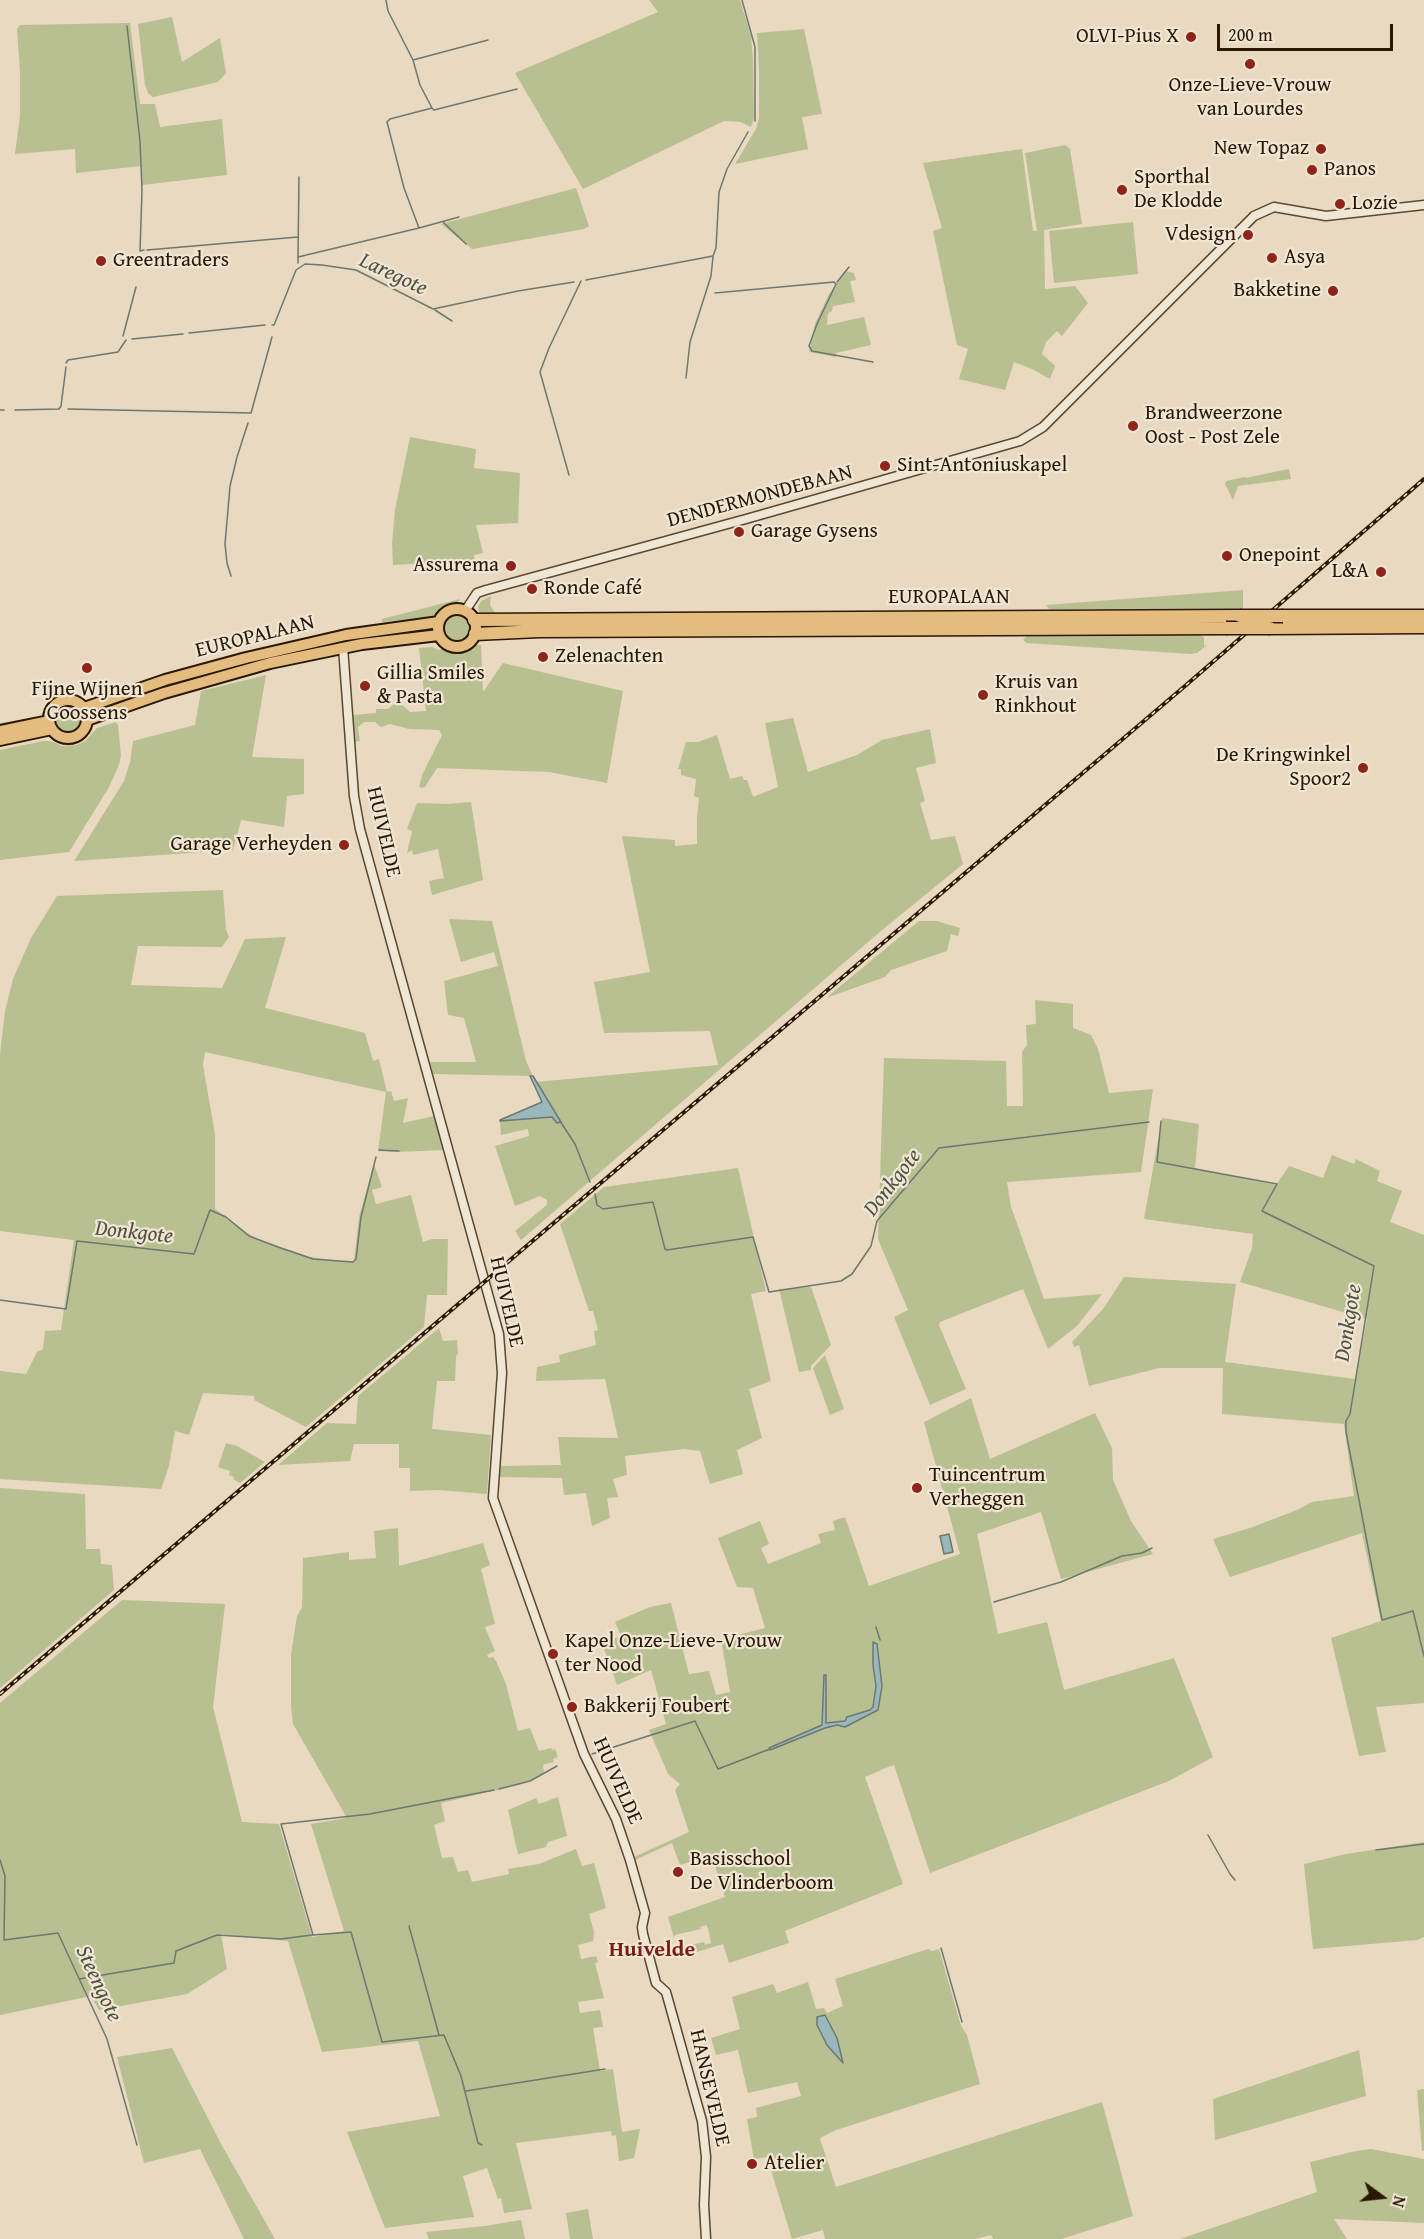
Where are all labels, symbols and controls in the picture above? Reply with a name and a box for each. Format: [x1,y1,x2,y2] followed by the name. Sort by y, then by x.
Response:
[1220,12,1396,50] scale bar
[1228,21,1273,48] text: 200 m
[1076,24,1179,50] place label: OLVI-Pius X
[1184,30,1198,44] marker: OLVI-Pius X
[1243,57,1257,71] marker: Onze-Lieve-Vrouw van Lourdes
[1169,73,1331,123] place label: Onze-Lieve-Vrouw van Lourdes
[1214,136,1309,162] place label: New Topaz
[1314,142,1328,156] marker: New Topaz
[1324,157,1376,183] place label: Panos
[1305,163,1319,177] marker: Panos
[1134,165,1223,215] place label: Sporthal De Klodde
[1115,183,1129,197] marker: Sporthal De Klodde
[1352,191,1398,217] place label: Lozie
[1333,197,1347,211] marker: Lozie
[1165,222,1236,248] place label: Vdesign
[1241,228,1255,242] marker: Vdesign
[1284,245,1325,271] place label: Asya
[113,248,229,274] place label: Greentraders
[355,248,431,302] water label: Laregote
[1265,251,1279,265] marker: Asya
[94,254,108,268] marker: Greentraders
[1233,278,1321,304] place label: Bakketine
[1326,284,1340,298] marker: Bakketine
[1145,401,1283,451] place label: Brandweerzone Oost - Post Zele
[1126,419,1140,433] marker: Brandweerzone Oost - Post Zele
[897,453,1067,479] place label: Sint-Antoniuskapel
[878,459,892,473] marker: Sint-Antoniuskapel
[665,460,855,534] street label: DENDERMONDEBAAN
[751,519,878,545] place label: Garage Gysens
[732,525,746,539] marker: Garage Gysens
[1239,543,1321,569] place label: Onepoint
[1220,549,1234,563] marker: Onepoint
[413,553,499,579] place label: Assurema
[504,559,518,573] marker: Assurema
[1332,559,1369,585] place label: L&A
[1374,565,1388,579] marker: L&A
[544,576,642,602] place label: Ronde Café
[525,582,539,596] marker: Ronde Café
[888,585,1010,611] street label: EUROPALAAN
[193,610,317,664] street label: EUROPALAAN
[555,644,663,670] place label: Zelenachten
[536,650,550,664] marker: Zelenachten
[80,661,94,675] marker: Fijne Wijnen Goossens
[377,661,485,711] place label: Gillia Smiles & Pasta
[995,670,1078,720] place label: Kruis van Rinkhout
[32,677,142,727] place label: Fijne Wijnen Goossens
[358,679,372,693] marker: Gillia Smiles & Pasta
[976,688,990,702] marker: Kruis van Rinkhout
[1216,743,1351,793] place label: De Kringwinkel Spoor2
[1356,761,1370,775] marker: De Kringwinkel Spoor2
[360,784,406,880] street label: HUIVELDE
[170,832,332,858] place label: Garage Verheyden
[337,838,351,852] marker: Garage Verheyden
[859,1144,927,1222] water label: Donkgote
[94,1216,174,1250] water label: Donkgote
[483,1254,529,1350] street label: HUIVELDE
[1330,1282,1368,1364] water label: Donkgote
[929,1463,1045,1513] place label: Tuincentrum Verheggen
[910,1481,924,1495] marker: Tuincentrum Verheggen
[565,1629,782,1679] place label: Kapel Onze-Lieve-Vrouw ter Nood
[546,1647,560,1661] marker: Kapel Onze-Lieve-Vrouw ter Nood
[584,1694,730,1720] place label: Bakkerij Foubert
[565,1700,579,1714] marker: Bakkerij Foubert
[587,1734,647,1828] street label: HUIVELDE
[690,1847,834,1897] place label: Basisschool De Vlinderboom
[671,1865,685,1879] marker: Basisschool De Vlinderboom
[609,1937,695,1963] district label: Huivelde
[69,1942,127,2026] water label: Steengote
[683,2027,735,2149] street label: HANSEVELDE
[764,2151,824,2177] place label: Atelier
[745,2157,759,2171] marker: Atelier
[1352,2167,1412,2227] north arrow
[1386,2193,1412,2210] text: N

